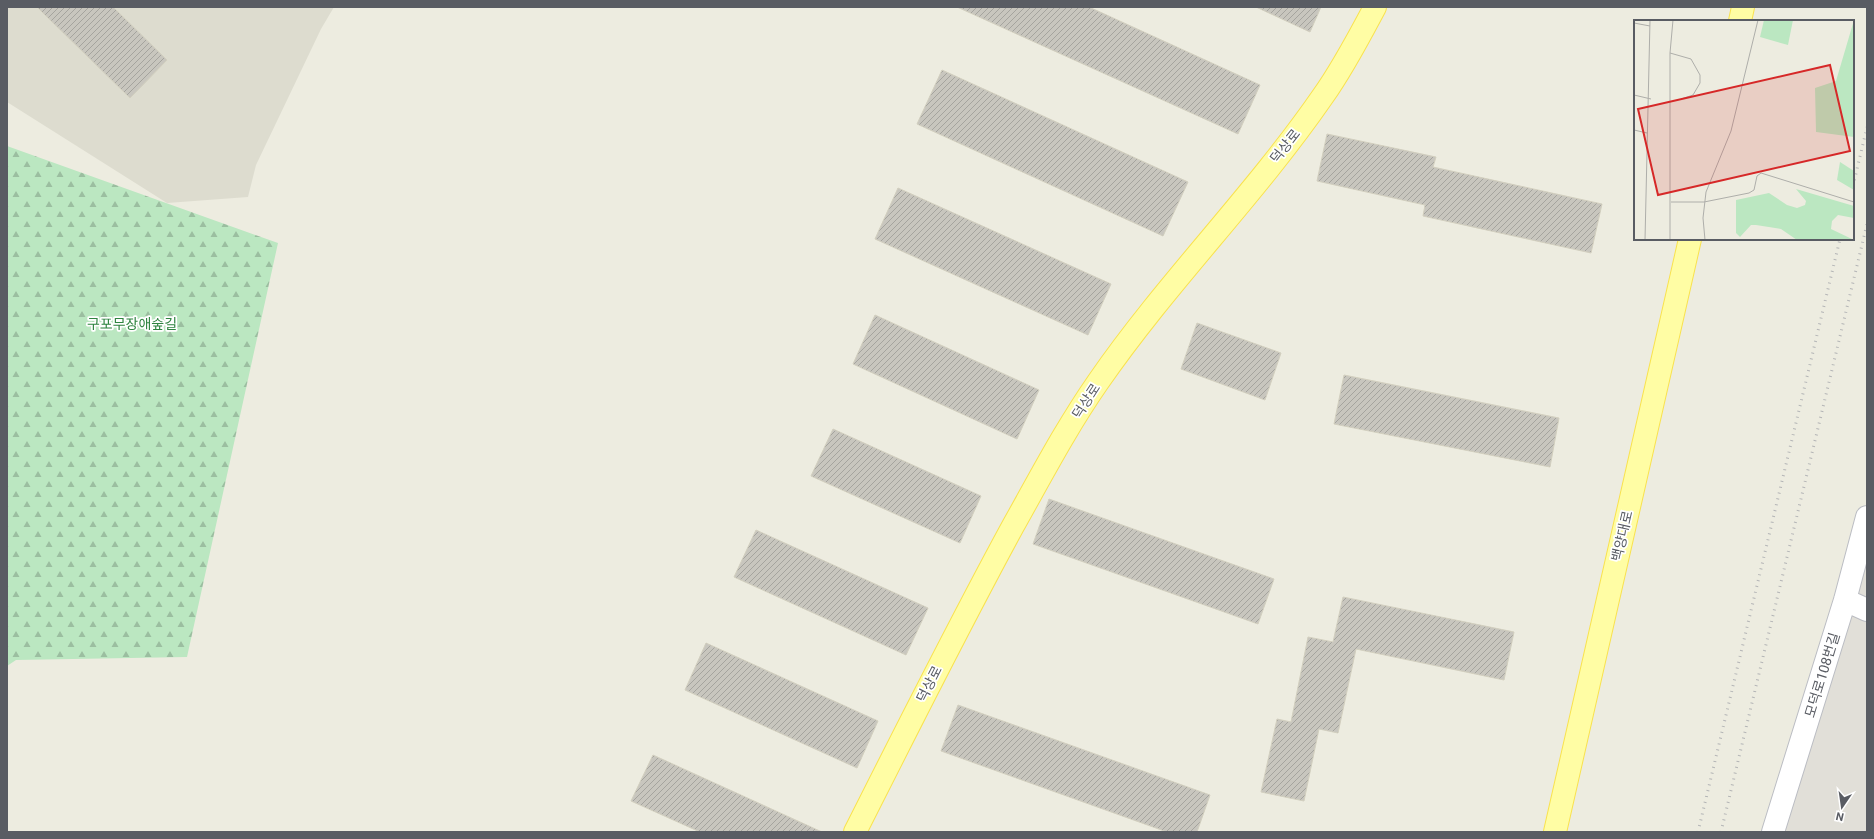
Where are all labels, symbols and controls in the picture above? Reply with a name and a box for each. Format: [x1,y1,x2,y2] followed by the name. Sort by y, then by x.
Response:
[1634,20,1854,240] inset map
[1267,126,1303,166] street label: 덕상로
[87,316,177,332] park label: 구포무장애숲길
[1069,380,1103,422] street label: 덕상로
[1608,509,1636,563] street label: 백양대로
[1801,631,1843,719] street label: 모덕로108번길
[913,663,945,705] street label: 덕상로
[1822,787,1862,827] north arrow
[1834,809,1845,823] text: N

